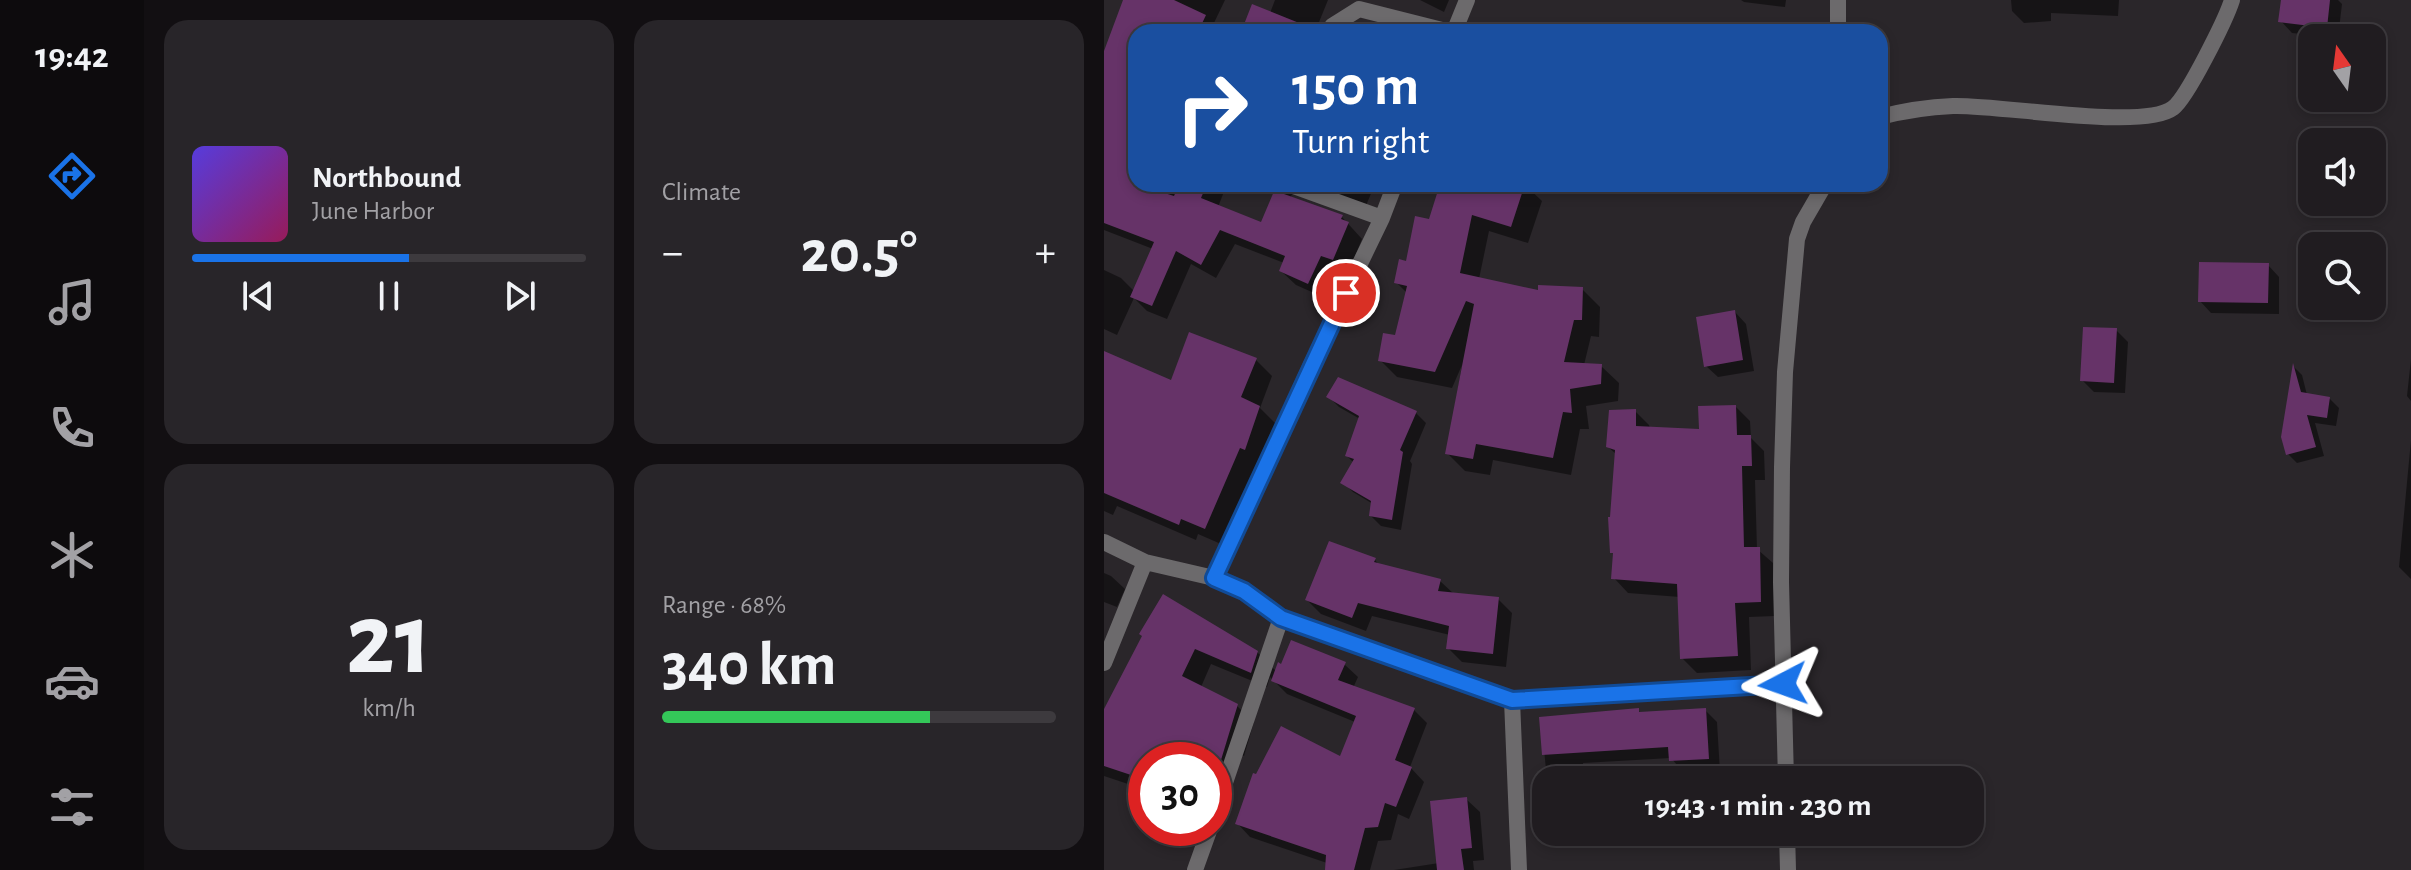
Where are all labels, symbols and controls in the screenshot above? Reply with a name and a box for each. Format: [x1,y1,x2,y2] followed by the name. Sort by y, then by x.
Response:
[2298,24,2386,112] north arrow
[2298,24,2386,320] map controls
[35,38,109,74] text: 19:42
[1160,56,1264,160] icon: right
[1292,59,1419,115] text: 150 m
[1292,124,1429,160] text: Turn right
[2298,128,2386,216] button: sound
[44,148,100,204] icon: directions
[312,163,461,193] text: Northbound
[662,179,741,205] text: Climate
[312,198,434,224] text: June Harbor
[801,223,917,283] text: 20.5°
[662,231,683,275] text: −
[1035,231,1056,275] text: +
[2298,232,2386,320] button: search
[1312,259,1380,327] pin
[1324,271,1368,315] icon: arrive
[44,274,100,330] icon: music
[236,274,280,318] icon: previous
[367,274,411,318] icon: pause
[498,274,542,318] icon: next
[44,400,100,456] icon: phone
[44,527,100,583] icon: climate
[346,589,432,693] text: 21
[662,592,786,618] text: Range · 68%
[662,636,836,696] text: 340 km
[1741,642,1825,726] position arrow
[44,653,100,709] icon: car
[362,695,416,721] text: km/h
[1128,742,1232,846] speed limit sign: 30
[44,779,100,835] icon: filters
[1645,791,1871,821] text: 19:43 · 1 min · 230 m

